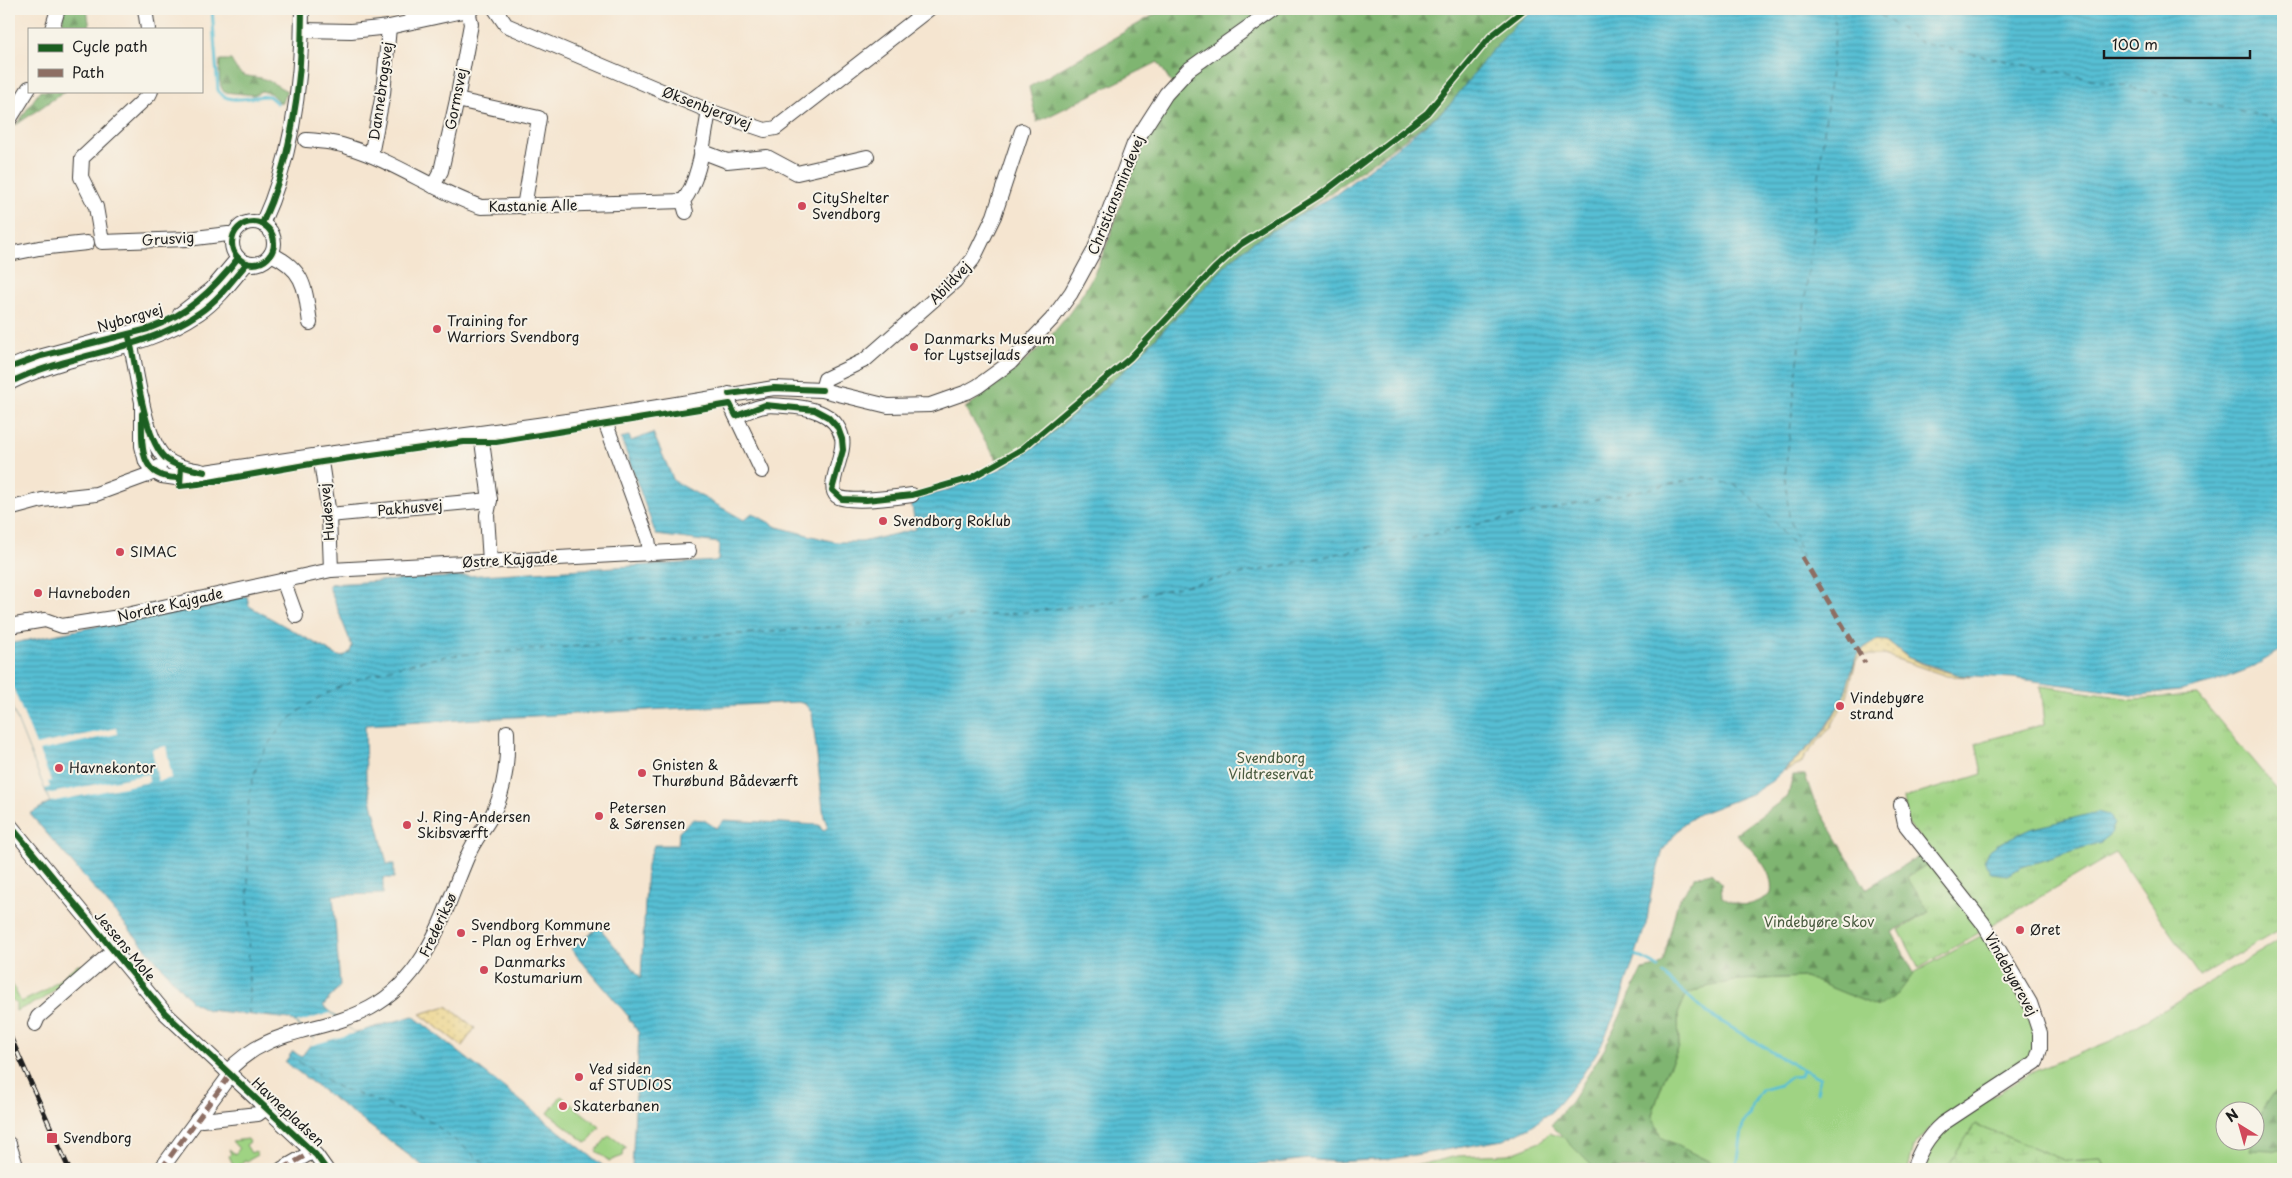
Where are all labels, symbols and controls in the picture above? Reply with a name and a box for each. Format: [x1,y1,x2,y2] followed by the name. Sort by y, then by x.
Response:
[28,28,202,92] legend
[2104,28,2251,60] scale bar
[2112,32,2158,55] text: 100 m
[72,34,148,57] text: Cycle path
[363,40,398,142] street label: Dannebrogsvej
[72,60,104,83] text: Path
[439,66,472,132] street label: Gormsvej
[660,81,755,134] street label: Øksenbjergvej
[1082,132,1149,258] street label: Christiansmindevej
[812,187,889,224] place label: CityShelter Svendborg
[488,194,578,217] street label: Kastanie Alle
[796,200,808,212] marker: CityShelter Svendborg
[141,226,195,251] street label: Grusvig
[924,257,975,309] street label: Abildvej
[94,298,165,337] street label: Nyborgvej
[447,310,580,347] place label: Training for Warriors Svendborg
[431,323,443,335] marker: Training for Warriors Svendborg
[924,328,1055,365] place label: Danmarks Museum for Lystsejlads
[908,341,920,353] marker: Danmarks Museum for Lystsejlads
[314,482,339,542] street label: Hudesvej
[376,494,444,521] street label: Pakhusvej
[893,510,1011,531] place label: Svendborg Roklub
[877,515,889,527] marker: Svendborg Roklub
[130,541,177,562] place label: SIMAC
[114,546,126,558] marker: SIMAC
[462,547,558,572] street label: Østre Kajgade
[48,582,130,603] place label: Havneboden
[115,582,225,627] street label: Nordre Kajgade
[32,587,44,599] marker: Havneboden
[1850,687,1924,724] place label: Vindebyøre strand
[1834,700,1846,712] marker: Vindebyøre strand
[1228,747,1314,784] park label: Svendborg Vildtreservat
[652,754,798,791] place label: Gnisten & Thurøbund Bådeværft
[69,757,156,778] place label: Havnekontor
[53,762,65,774] marker: Havnekontor
[636,767,648,779] marker: Gnisten & Thurøbund Bådeværft
[609,797,685,834] place label: Petersen & Sørensen
[417,806,531,843] place label: J. Ring-Andersen Skibsværft
[593,810,605,822] marker: Petersen & Sørensen
[401,819,413,831] marker: J. Ring-Andersen Skibsværft
[414,889,462,960] street label: Frederiksø
[90,906,161,985] street label: Jessens Mole
[1764,911,1874,932] park label: Vindebyøre Skov
[471,914,611,951] place label: Svendborg Kommune - Plan og Erhverv
[2030,919,2061,940] place label: Øret
[2014,924,2026,936] marker: Øret
[455,927,467,939] marker: Svendborg Kommune - Plan og Erhverv
[1980,928,2043,1019] street label: Vindebyørevej
[494,951,583,988] place label: Danmarks Kostumarium
[478,964,490,976] marker: Danmarks Kostumarium
[589,1058,672,1095] place label: Ved siden af STUDIOS
[573,1071,585,1083] marker: Ved siden af STUDIOS
[247,1072,330,1151] street label: Havnepladsen
[573,1095,659,1116] place label: Skaterbanen
[557,1100,569,1112] marker: Skaterbanen
[2214,1100,2264,1150] north arrow
[2221,1103,2243,1127] text: N
[63,1127,132,1148] place label: Svendborg
[45,1131,59,1145] marker: Svendborg

